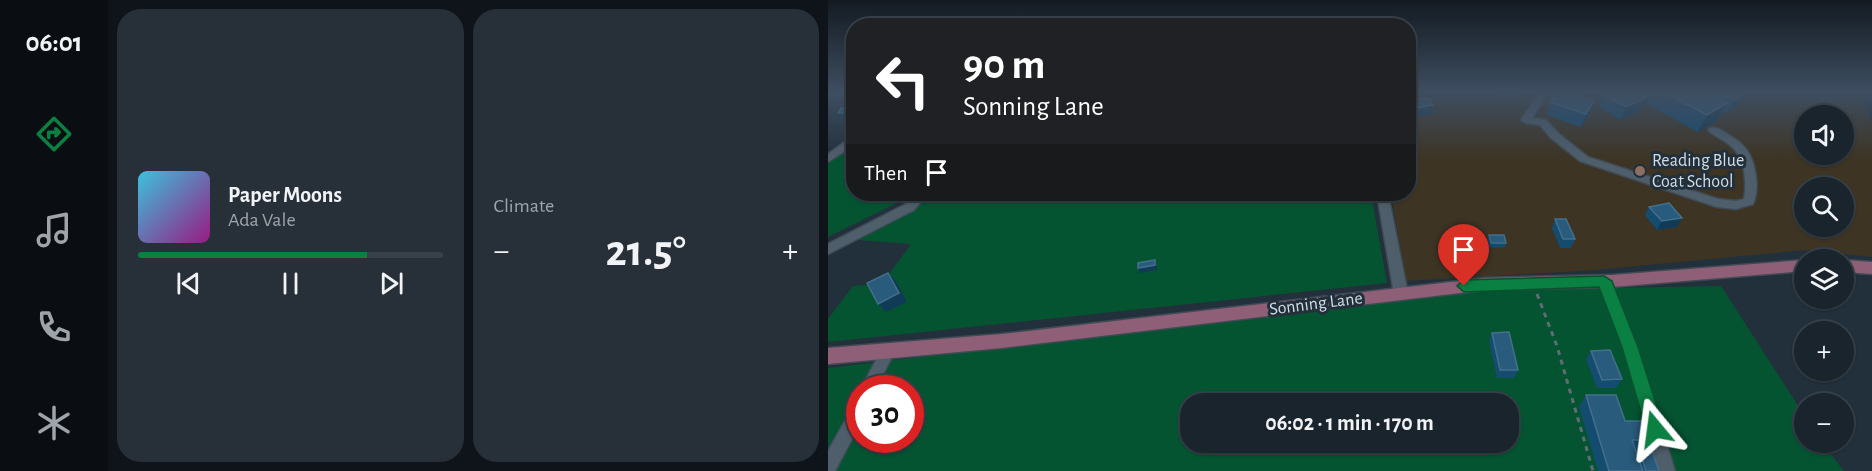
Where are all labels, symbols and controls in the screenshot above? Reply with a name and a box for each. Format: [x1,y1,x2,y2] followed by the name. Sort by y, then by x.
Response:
[25,29,83,56] text: 06:01
[864,42,942,120] icon: left
[963,44,1045,86] text: 90 m
[963,93,1104,120] text: Sonning Lane
[1794,105,1854,453] map controls
[1794,105,1854,165] button: sound
[33,113,75,155] icon: directions
[1652,152,1744,191] place label: Reading Blue Coat School
[920,156,953,189] icon: arrive
[864,162,908,184] text: Then
[1633,164,1647,178] marker: Reading Blue Coat School
[1794,177,1854,237] button: search
[228,184,342,206] text: Paper Moons
[494,196,554,216] text: Climate
[33,209,75,251] icon: music
[228,210,296,230] text: Ada Vale
[1438,224,1489,286] pin
[606,229,686,274] text: 21.5°
[1447,233,1480,266] icon: arrive
[494,235,509,268] text: −
[782,235,798,268] text: +
[1794,249,1854,309] button: layers
[172,267,205,300] icon: previous
[274,267,307,300] icon: pause
[375,267,408,300] icon: next
[1268,289,1364,319] street label: Sonning Lane
[33,306,75,348] icon: phone
[1794,321,1854,381] button: +
[846,375,924,453] speed limit sign: 30
[1794,393,1854,453] button: −
[1623,397,1687,461] position arrow
[33,402,75,444] icon: climate
[1265,412,1434,434] text: 06:02 · 1 min · 170 m

